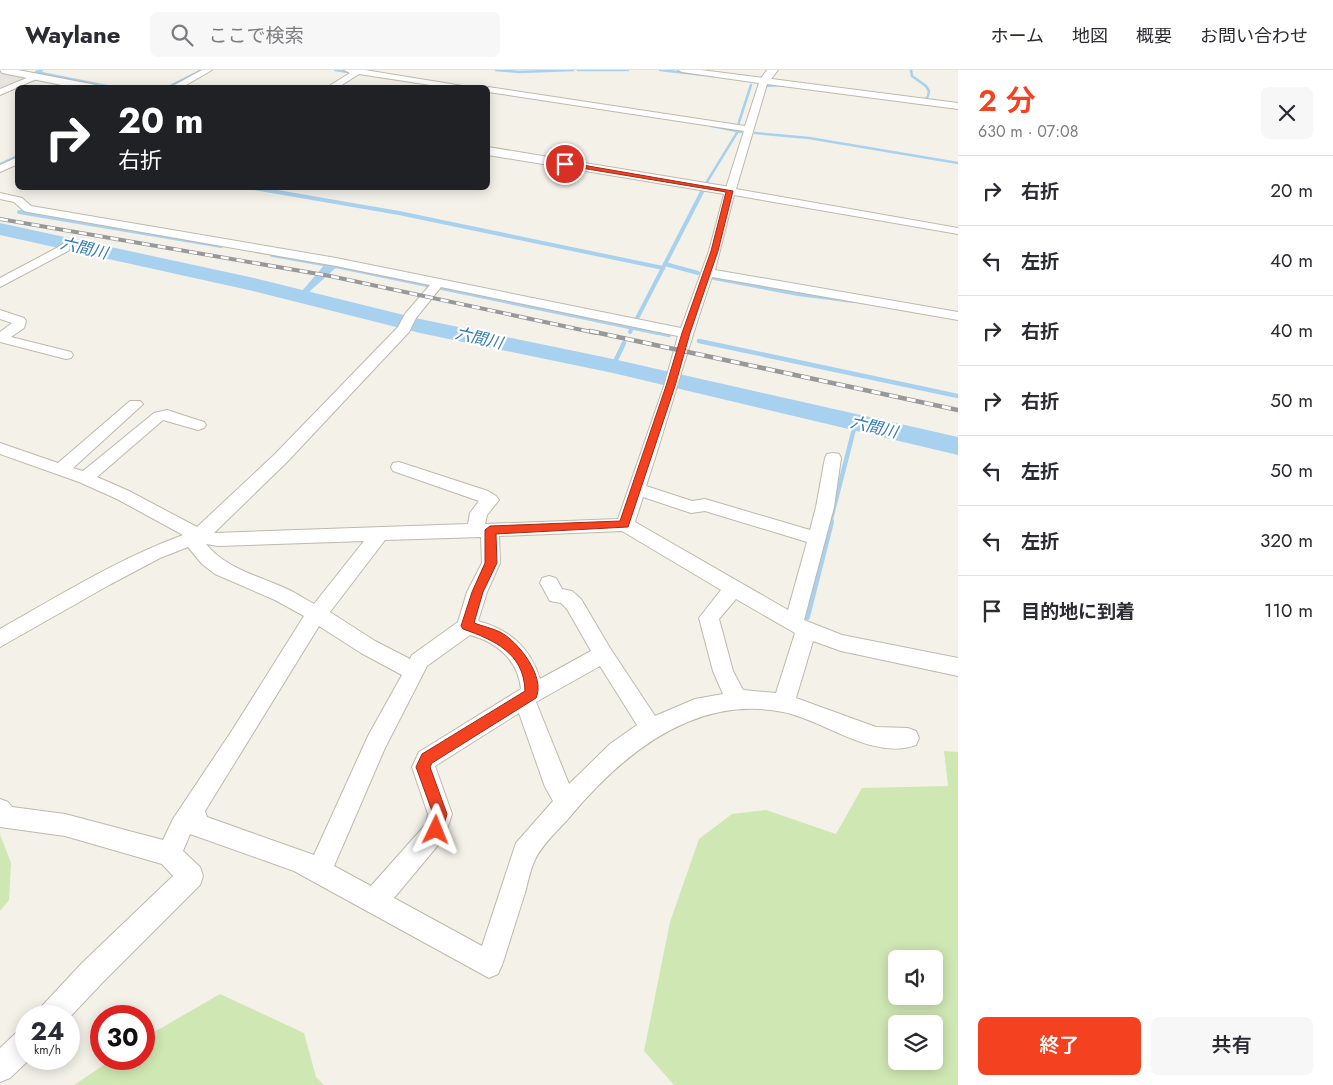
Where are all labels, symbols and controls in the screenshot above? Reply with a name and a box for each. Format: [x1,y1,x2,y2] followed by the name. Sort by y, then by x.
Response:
[150,12,500,57] search box
[25,17,120,52] text: Waylane
[168,21,196,49] icon: search
[208,22,303,49] text: ここで検索
[991,23,1044,49] text: ホーム
[1072,23,1108,49] text: 地図
[1136,23,1172,49] text: 概要
[1200,23,1308,49] text: お問い合わせ
[978,79,1036,122] text: 2 分
[1261,87,1313,139] button: close
[118,96,203,146] text: 20 m
[35,105,100,170] icon: right
[978,120,1078,143] text: 630 m · 07:08
[544,143,586,185] pin
[118,144,162,176] text: 右折
[551,150,579,178] icon: arrive
[978,177,1006,205] icon: right
[1270,177,1313,204] text: 20 m
[1021,178,1059,205] text: 右折
[58,231,112,265] water label: 六間川
[978,247,1006,275] icon: left
[1270,247,1313,274] text: 40 m
[1021,248,1059,275] text: 左折
[978,317,1006,345] icon: right
[1270,317,1313,344] text: 40 m
[1021,318,1059,345] text: 右折
[453,321,507,355] water label: 六間川
[978,387,1006,415] icon: right
[1270,387,1313,414] text: 50 m
[1021,388,1059,415] text: 右折
[848,410,902,444] water label: 六間川
[978,457,1006,485] icon: left
[1270,457,1313,484] text: 50 m
[1021,458,1059,485] text: 左折
[978,527,1006,555] icon: left
[1260,527,1313,554] text: 320 m
[1021,528,1059,555] text: 左折
[978,597,1006,625] icon: arrive
[1264,597,1313,624] text: 110 m
[1021,598,1135,625] text: 目的地に到着
[409,803,461,855] position arrow
[888,950,943,1070] map controls
[888,950,943,1005] button: sound
[90,1005,155,1070] speed limit sign: 30
[31,1013,64,1049] text: 24
[888,1015,943,1070] button: layers
[978,1017,1141,1075] button: 終了
[1151,1017,1313,1075] button: 共有
[34,1041,61,1059] text: km/h

